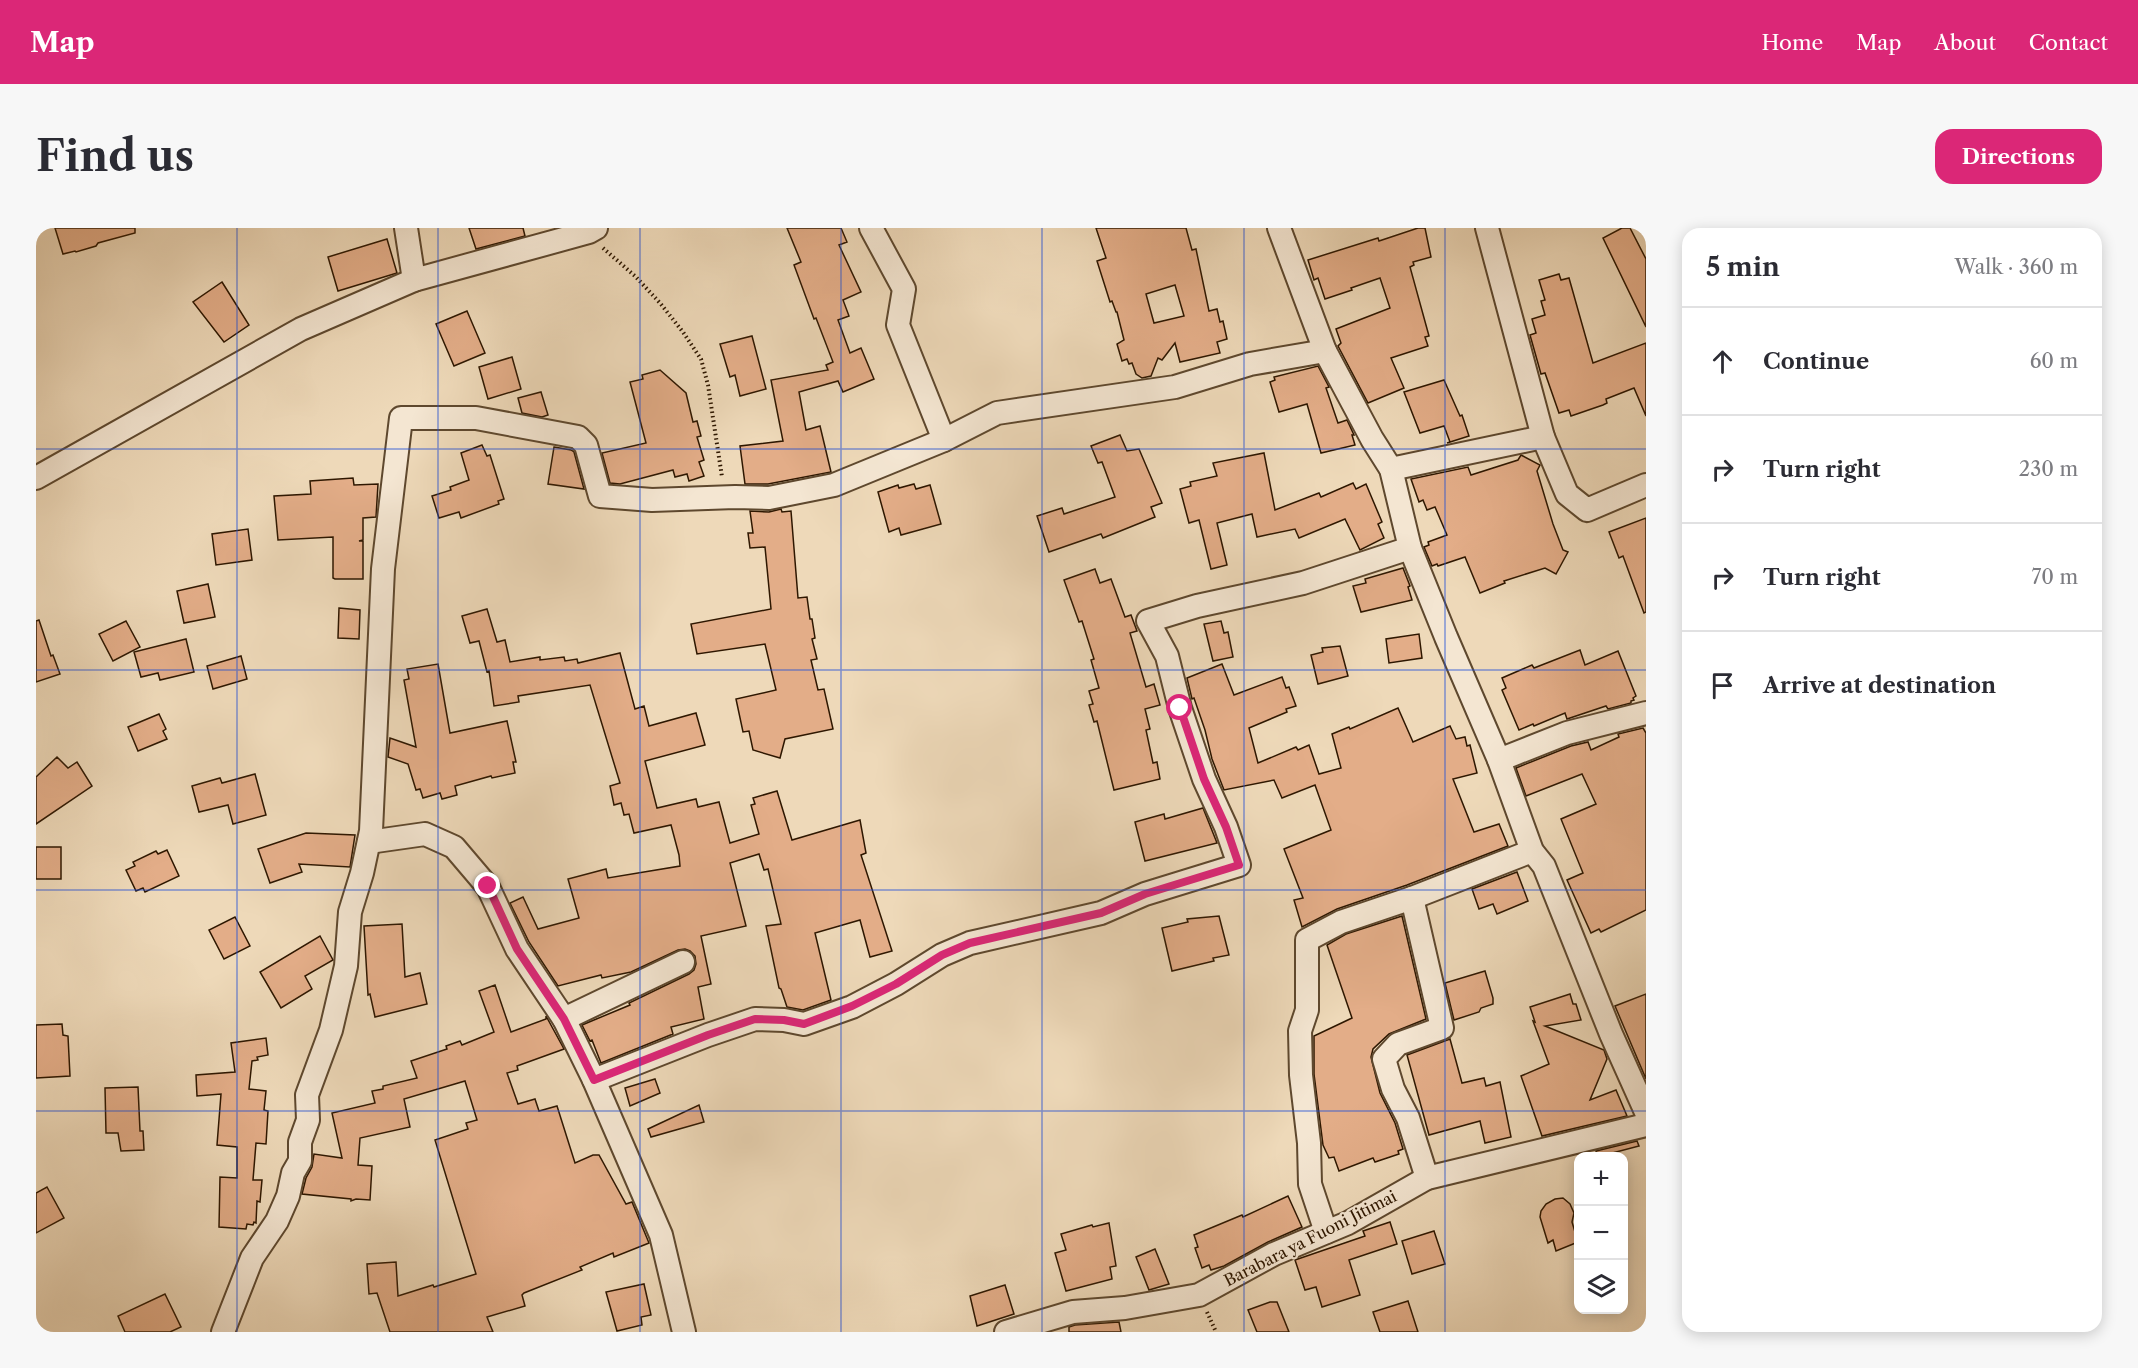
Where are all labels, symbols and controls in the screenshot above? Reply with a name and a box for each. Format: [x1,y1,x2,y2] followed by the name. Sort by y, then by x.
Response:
[30,25,94,59] text: Map
[1762,30,1823,55] text: Home
[1856,30,1901,55] text: Map
[1934,30,1996,55] text: About
[2029,30,2108,55] text: Contact
[1935,129,2102,184] button: Directions
[36,130,194,182] text: Find us
[1706,251,1780,283] text: 5 min
[1955,255,2078,279] text: Walk · 360 m
[1706,345,1739,378] icon: ahead
[1763,348,1869,375] text: Continue
[2030,349,2078,373] text: 60 m
[1706,453,1739,486] icon: right
[1763,456,1881,483] text: Turn right
[2019,457,2078,481] text: 230 m
[1706,561,1739,594] icon: right
[1763,564,1881,591] text: Turn right
[2032,565,2078,589] text: 70 m
[1706,669,1739,702] icon: arrive
[1763,672,1996,699] text: Arrive at destination
[1166,694,1192,720] route start
[474,872,500,898] route end
[1574,1152,1628,1314] map controls
[1574,1152,1628,1206] button: +
[1220,1186,1400,1290] street label: Barabara ya Fuoni Jitimai
[1574,1206,1628,1260] button: −
[1574,1260,1628,1314] button: layers

